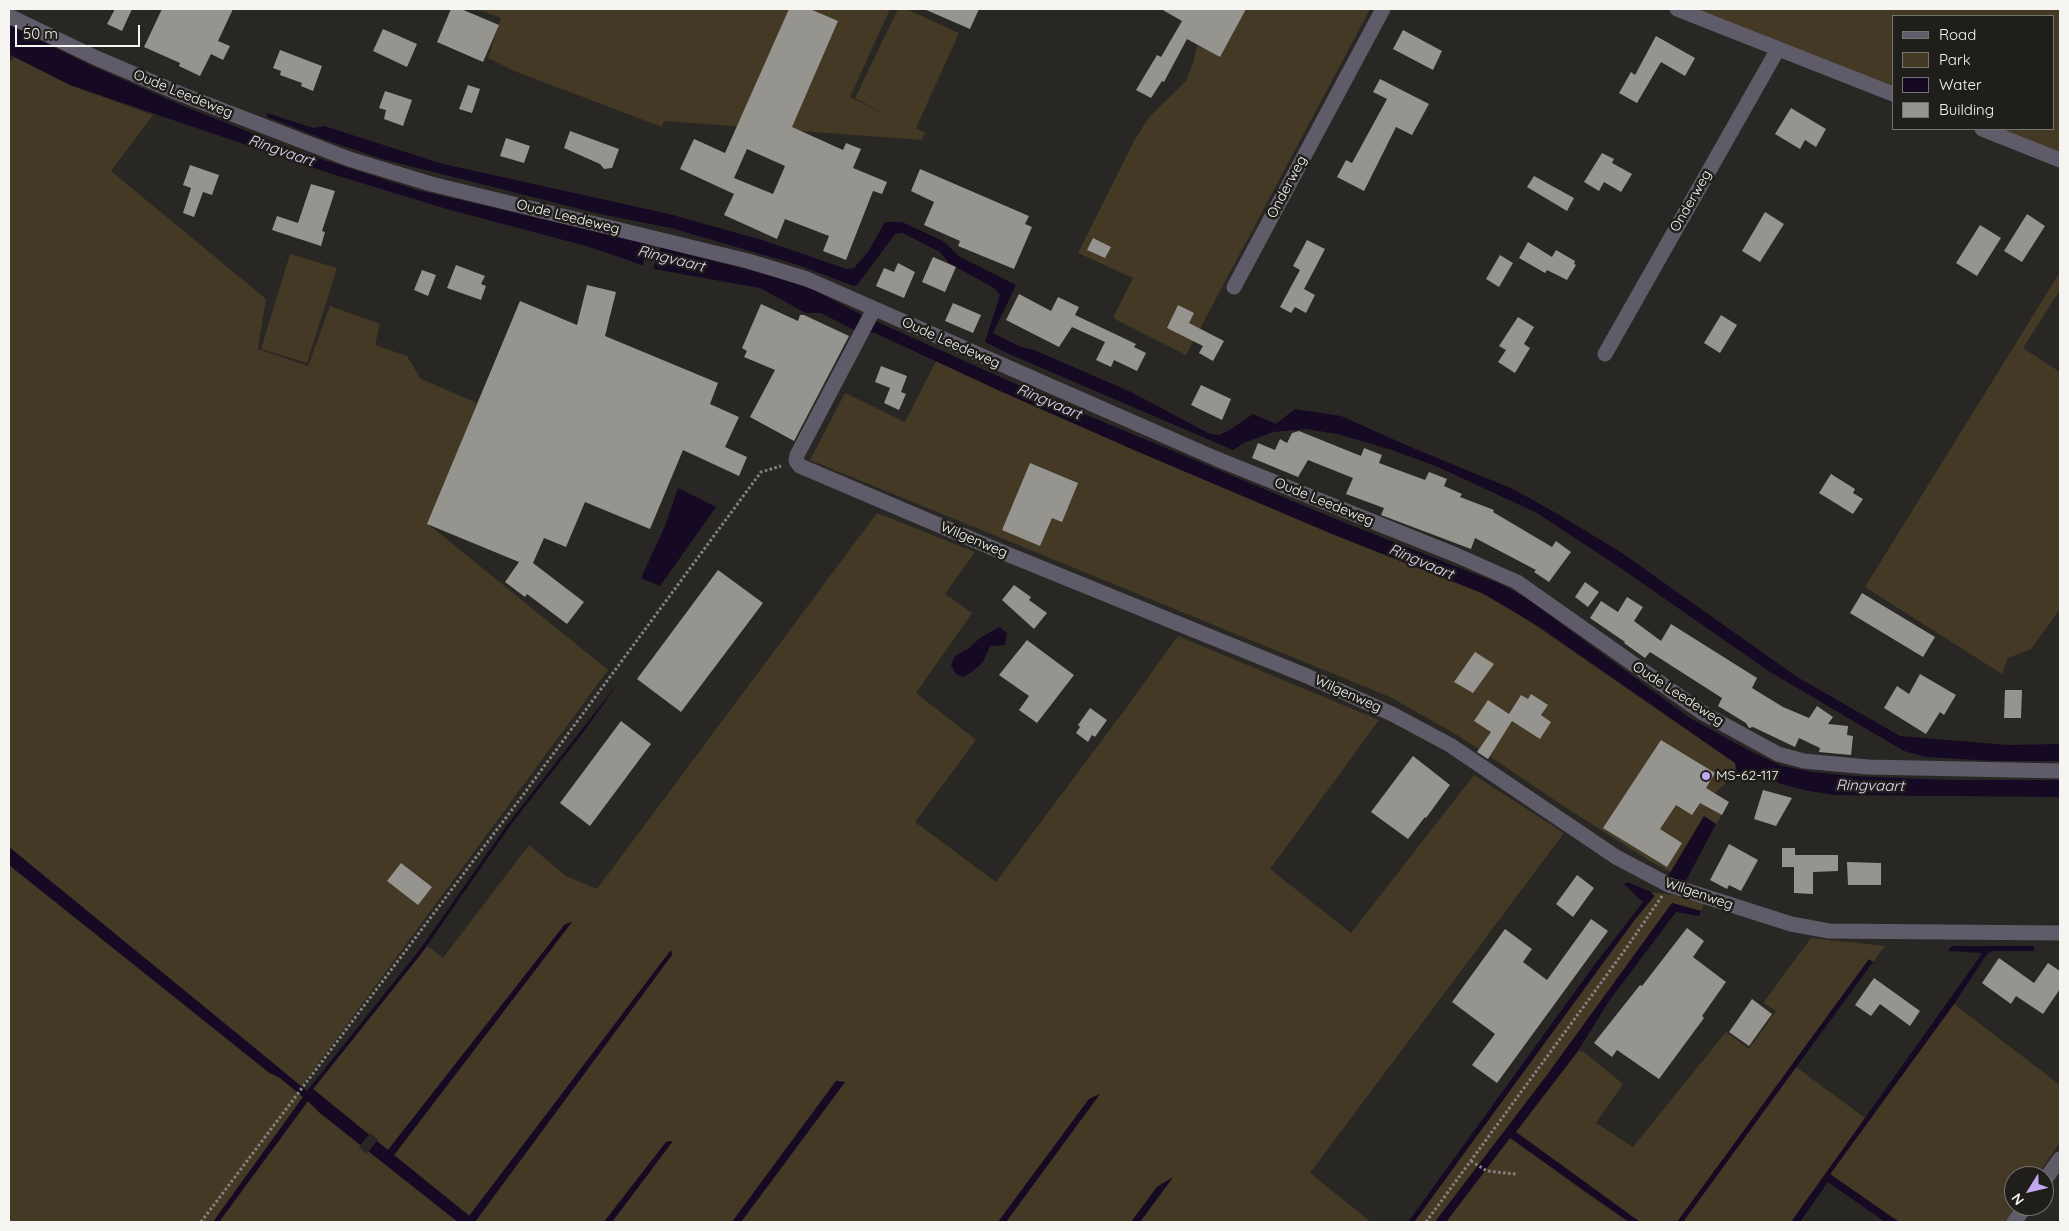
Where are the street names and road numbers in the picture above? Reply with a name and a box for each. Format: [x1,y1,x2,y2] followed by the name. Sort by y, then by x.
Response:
[131,66,235,122] street label: Oude Leedeweg
[1264,153,1310,221] street label: Onderweg
[1667,167,1715,235] street label: Onderweg
[515,196,621,238] street label: Oude Leedeweg
[899,314,1003,372] street label: Oude Leedeweg
[1272,474,1376,530] street label: Oude Leedeweg
[938,518,1010,562] street label: Wilgenweg
[1629,658,1727,730] street label: Oude Leedeweg
[1312,672,1384,716] street label: Wilgenweg
[1663,874,1735,914] street label: Wilgenweg

